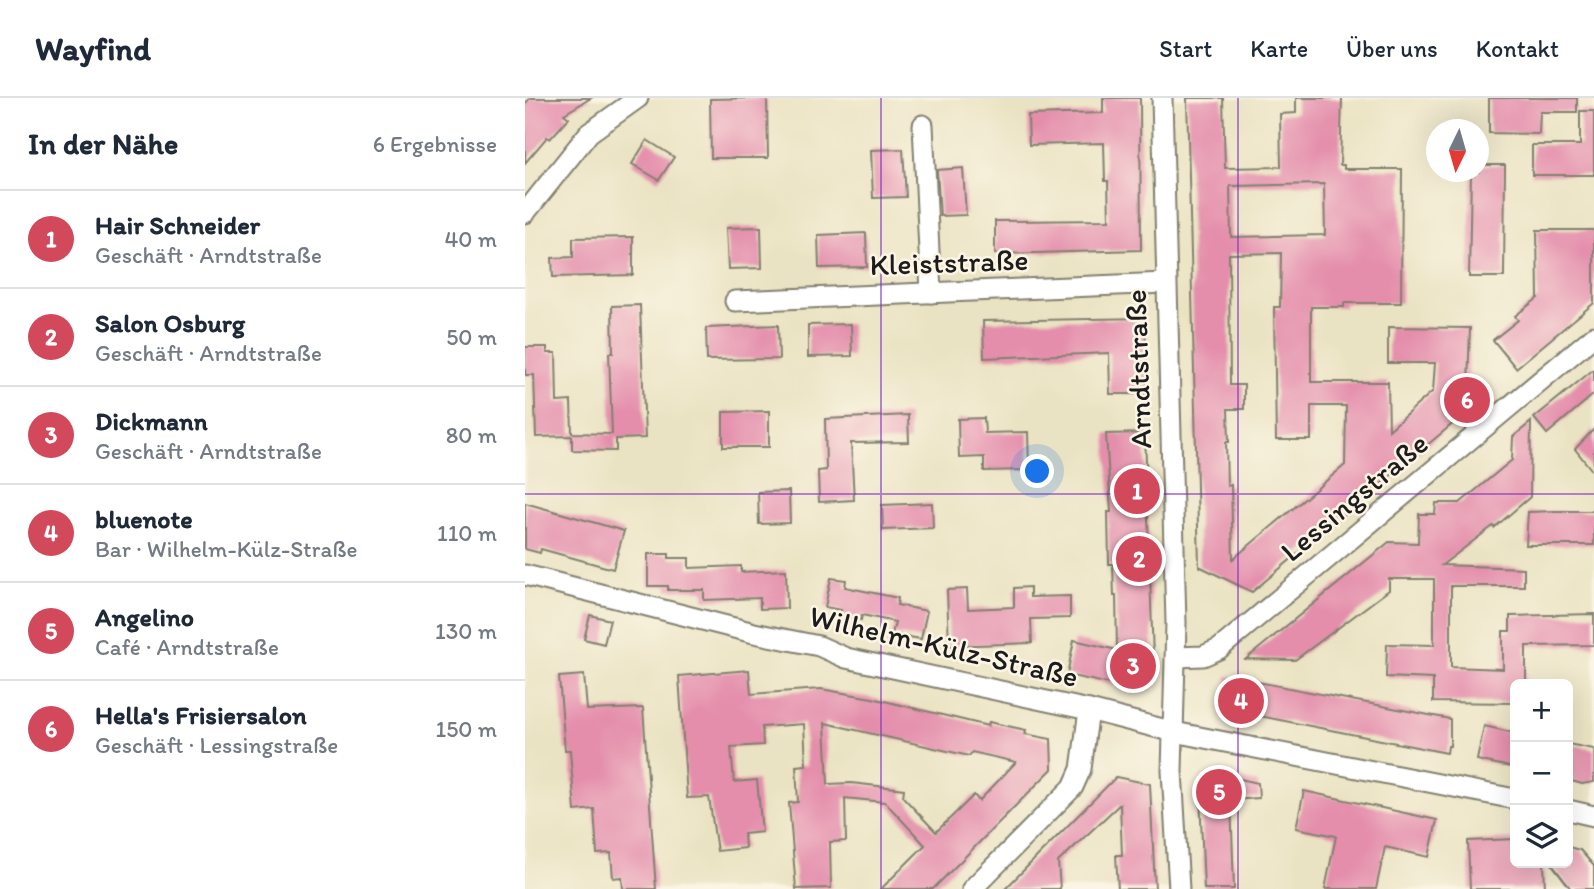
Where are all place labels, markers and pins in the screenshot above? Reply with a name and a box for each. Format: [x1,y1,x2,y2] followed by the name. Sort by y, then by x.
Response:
[1444,374,1490,426] pin: 6
[1114,465,1160,517] pin: 1
[1116,533,1162,585] pin: 2
[1110,640,1156,692] pin: 3
[1218,675,1264,727] pin: 4
[1196,766,1242,818] pin: 5

